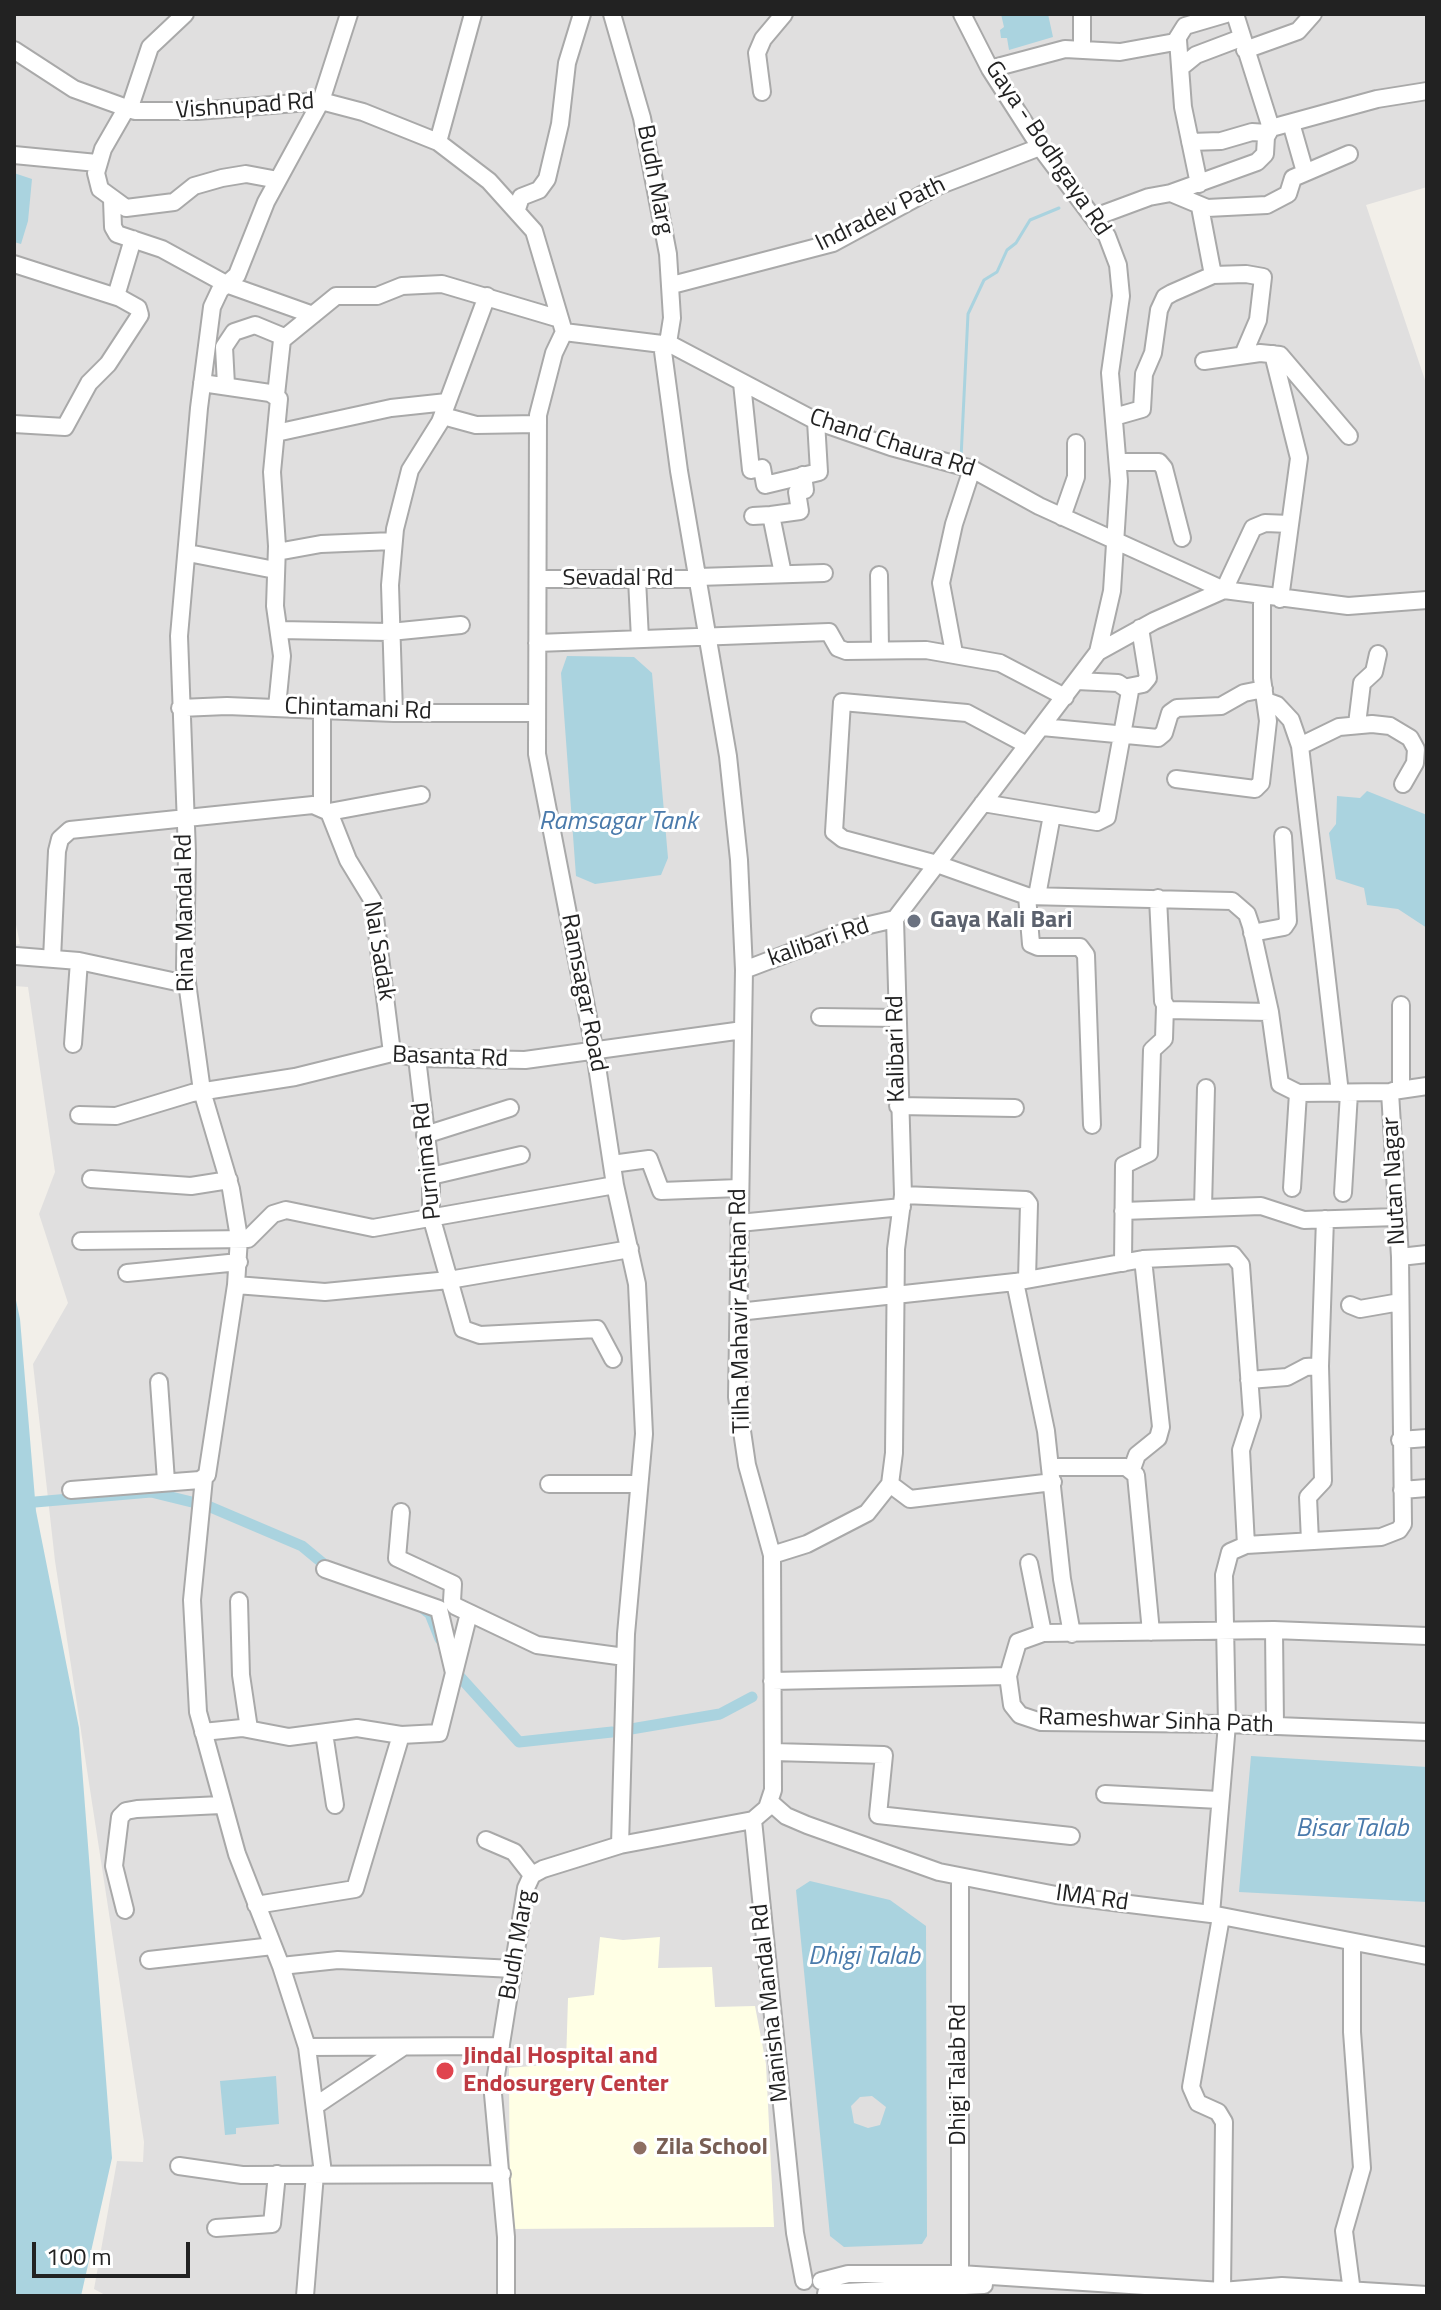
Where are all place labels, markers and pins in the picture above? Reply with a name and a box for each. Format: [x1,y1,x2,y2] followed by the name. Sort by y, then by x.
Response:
[930,907,1072,935] place label: Gaya Kali Bari
[905,912,923,930] marker: Gaya Kali Bari
[463,2043,669,2099] place label: Jindal Hospital and Endosurgery Center
[434,2060,456,2082] marker: Jindal Hospital and Endosurgery Center
[656,2134,768,2162] place label: Zila School
[631,2139,649,2157] marker: Zila School

